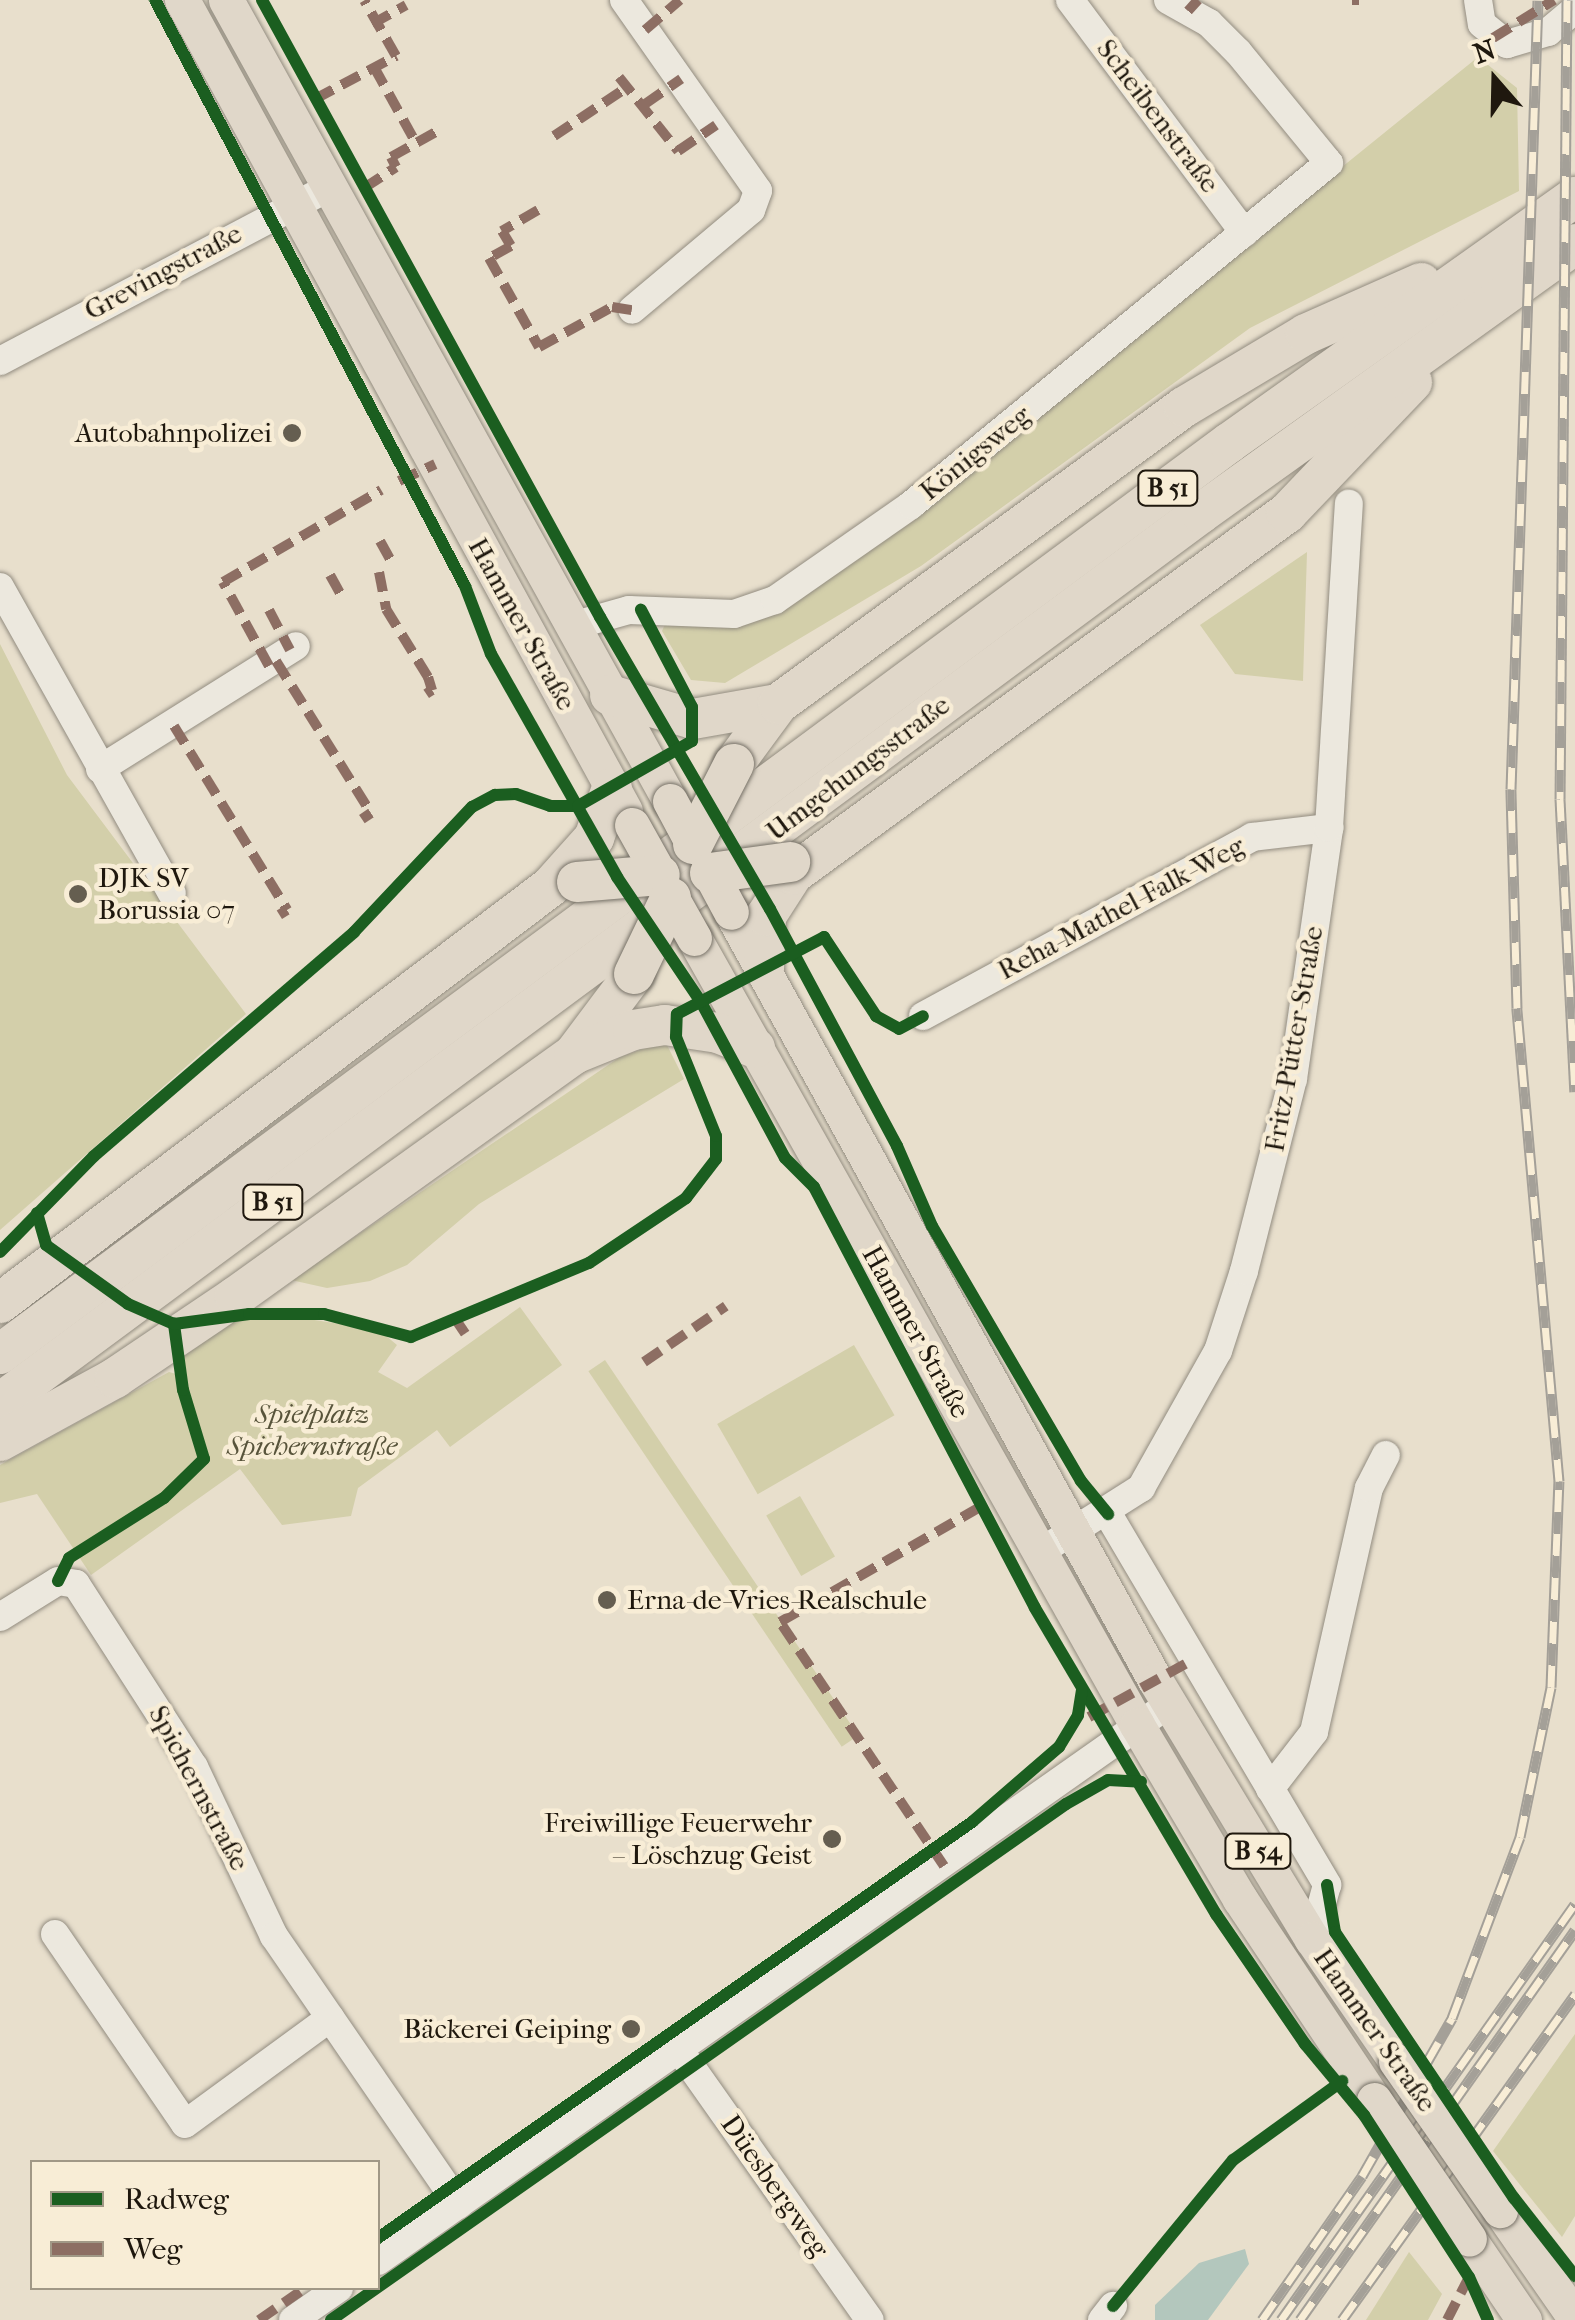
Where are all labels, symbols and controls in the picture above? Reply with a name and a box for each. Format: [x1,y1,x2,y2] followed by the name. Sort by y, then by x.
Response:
[1445,30,1545,130] north arrow
[1469,32,1500,70] text: N
[1089,33,1227,199] street label: Scheibenstraße
[79,217,247,327] street label: Grevingstraße
[913,398,1037,508] street label: Königsweg
[75,416,272,450] place label: Autobahnpolizei
[281,422,303,444] marker: Autobahnpolizei
[1136,468,1200,508] road number: B 51
[461,532,583,716] street label: Hammer Straße
[760,688,956,848] street label: Umgehungsstraße
[992,829,1250,987] street label: Reha-Mathel-Falk-Weg
[98,861,235,927] place label: DJK SV Borussia 07
[67,883,89,905] marker: DJK SV Borussia 07
[1258,923,1330,1155] street label: Fritz-Pütter-Straße
[240,1182,306,1222] road number: B 51
[855,1240,977,1424] street label: Hammer Straße
[227,1397,397,1463] park label: Spielplatz Spichernstraße
[627,1583,927,1617] place label: Erna-de-Vries-Realschule
[596,1589,618,1611] marker: Erna-de-Vries-Realschule
[141,1700,257,1876] street label: Spichernstraße
[544,1806,812,1872] place label: Freiwillige Feuerwehr – Löschzug Geist
[821,1828,843,1850] marker: Freiwillige Feuerwehr – Löschzug Geist
[1223,1831,1293,1871] road number: B 54
[1306,1942,1444,2118] street label: Hammer Straße
[403,2012,611,2046] place label: Bäckerei Geiping
[620,2018,642,2040] marker: Bäckerei Geiping
[714,2108,836,2264] street label: Düesbergweg
[30,2160,380,2290] legend
[124,2182,229,2217] text: Radweg
[124,2232,182,2267] text: Weg

